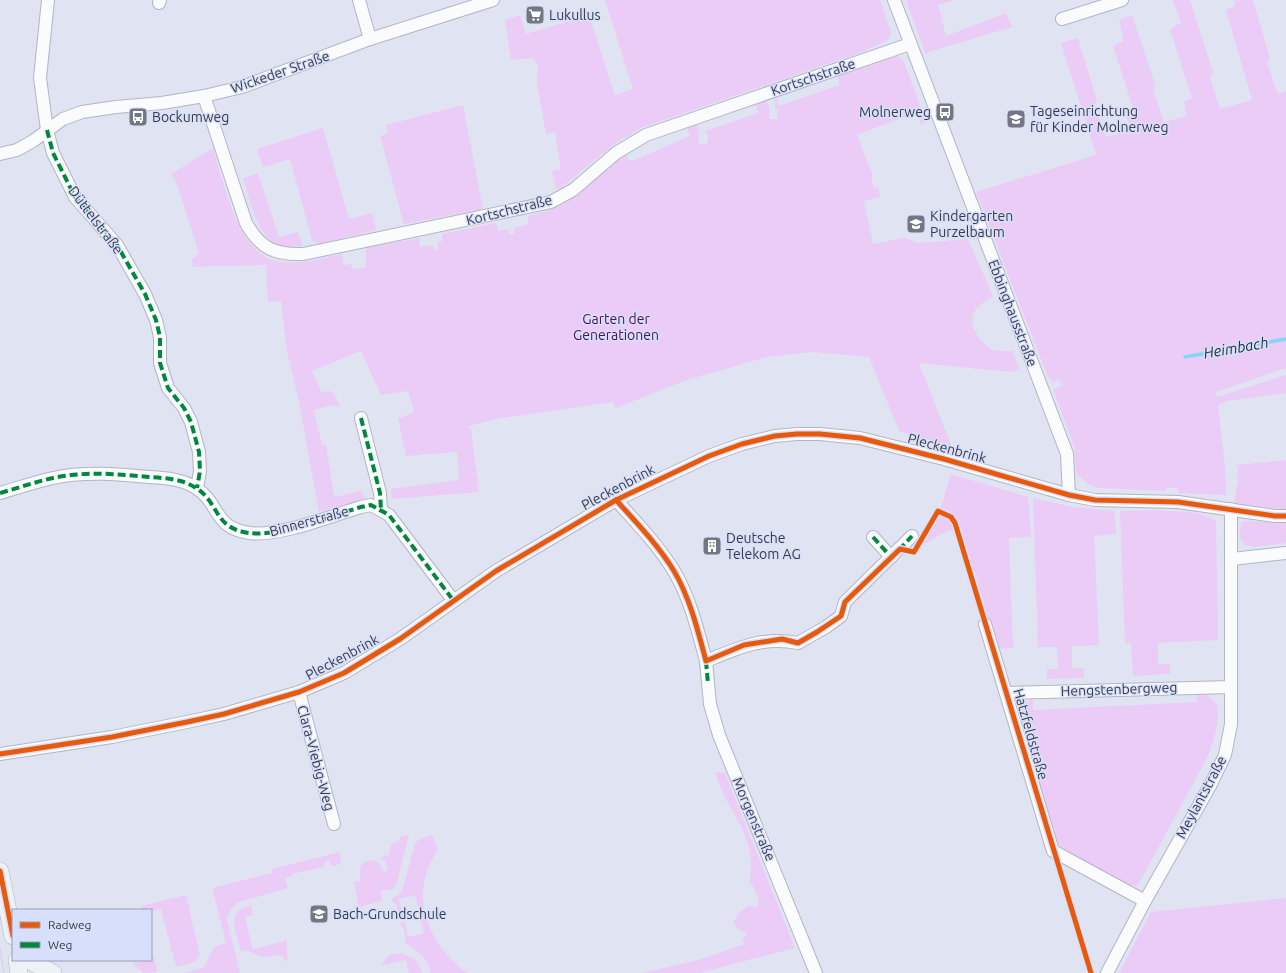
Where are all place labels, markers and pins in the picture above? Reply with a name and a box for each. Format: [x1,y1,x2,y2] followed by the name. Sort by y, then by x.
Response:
[524,4,546,26] supermarket icon: Lukullus
[549,7,601,23] place label: Lukullus
[934,101,956,123] bus stop icon: Molnerweg
[1030,103,1168,135] place label: Tageseinrichtung für Kinder Molnerweg
[859,104,931,120] place label: Molnerweg
[127,106,149,128] bus stop icon: Bockumweg
[1005,108,1027,130] school or university icon: Tageseinrichtung für Kinder Molnerweg
[152,109,229,125] place label: Bockumweg
[930,208,1013,240] place label: Kindergarten Purzelbaum
[905,213,927,235] school or university icon: Kindergarten Purzelbaum
[726,530,801,562] place label: Deutsche Telekom AG
[701,535,723,557] building icon: Deutsche Telekom AG
[308,903,330,925] school or university icon: Bach-Grundschule
[333,906,446,922] place label: Bach-Grundschule

